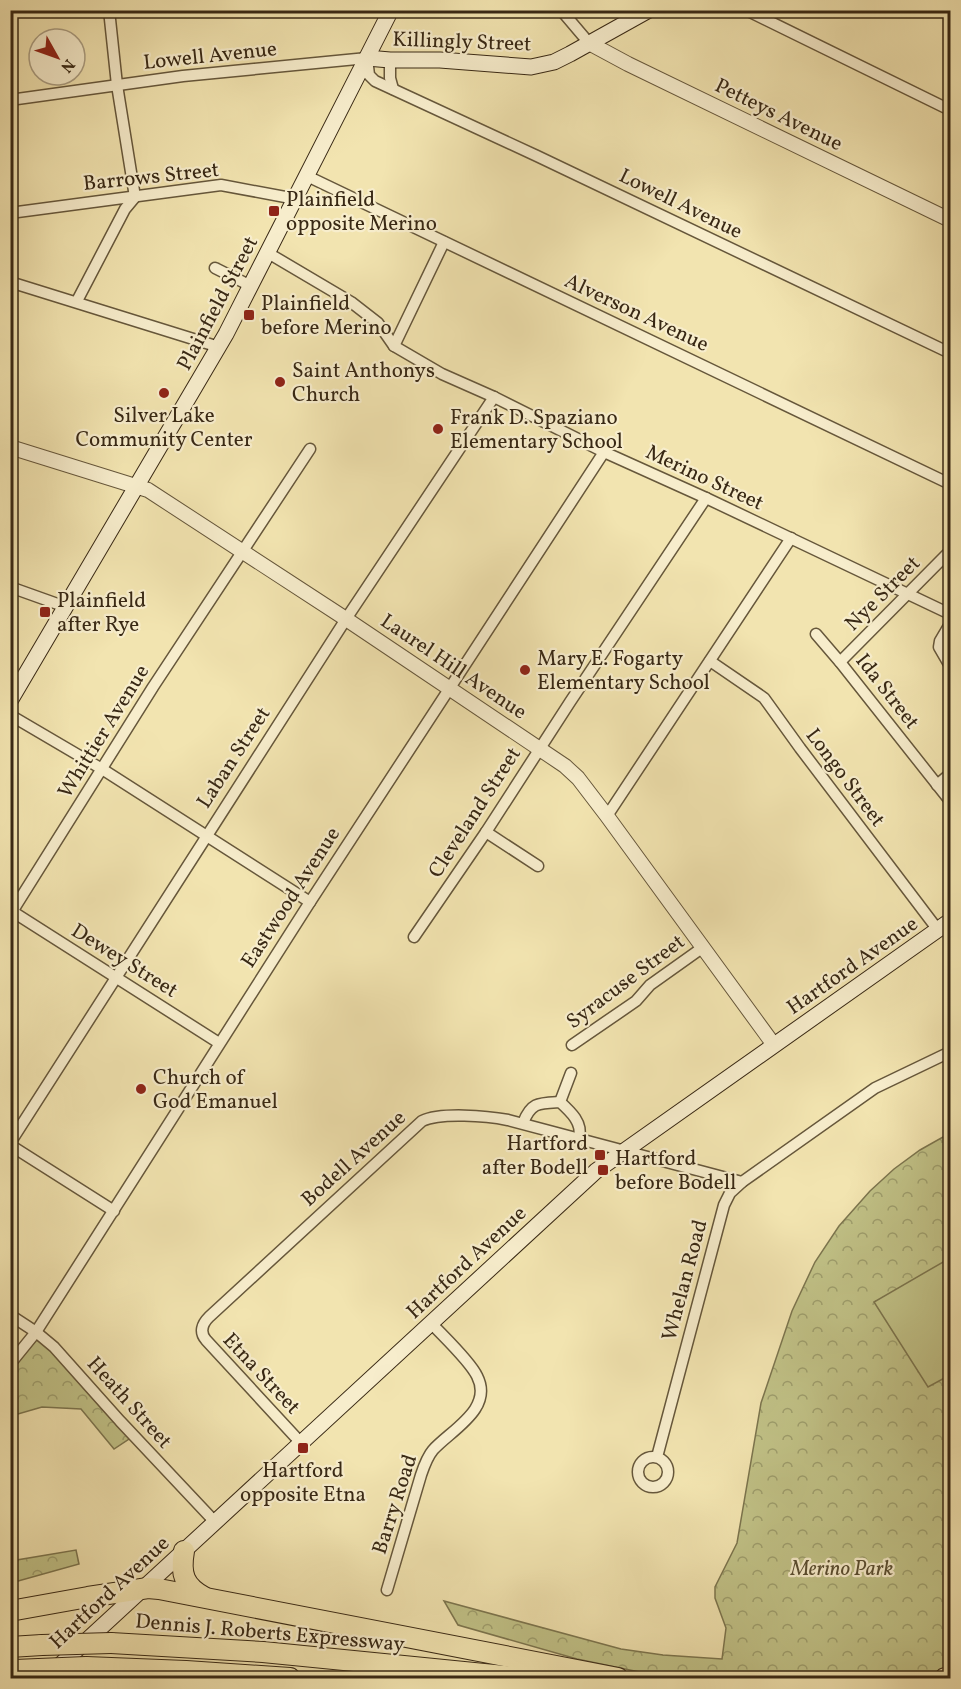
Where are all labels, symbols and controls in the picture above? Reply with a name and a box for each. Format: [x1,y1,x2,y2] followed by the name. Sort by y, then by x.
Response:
[392,26,532,59] street label: Killingly Street
[27,27,87,87] north arrow
[142,35,278,78] street label: Lowell Avenue
[55,54,79,77] text: N
[709,72,847,159] street label: Petteys Avenue
[82,156,221,199] street label: Barrows Street
[614,162,747,247] street label: Lowell Avenue
[286,186,437,239] place label: Plainfield opposite Merino
[267,204,281,218] marker: Plainfield opposite Merino
[171,231,266,376] street label: Plainfield Street
[559,267,713,360] street label: Alverson Avenue
[261,290,392,343] place label: Plainfield before Merino
[242,308,256,322] marker: Plainfield before Merino
[292,357,435,410] place label: Saint Anthonys Church
[273,375,287,389] marker: Saint Anthonys Church
[157,386,171,400] marker: Silver Lake Community Center
[75,402,253,455] place label: Silver Lake Community Center
[450,404,623,457] place label: Frank D. Spaziano Elementary School
[431,422,445,436] marker: Frank D. Spaziano Elementary School
[641,438,768,518] street label: Merino Street
[839,550,927,638] street label: Nye Street
[57,587,146,640] place label: Plainfield after Rye
[38,605,52,619] marker: Plainfield after Rye
[374,607,532,727] street label: Laurel Hill Avenue
[537,645,710,698] place label: Mary E. Fogarty Elementary School
[848,648,926,736] street label: Ida Street
[52,660,157,804] street label: Whittier Avenue
[518,663,532,677] marker: Mary E. Fogarty Elementary School
[191,701,278,814] street label: Laban Street
[798,723,891,833] street label: Longo Street
[422,742,529,884] street label: Cleveland Street
[235,822,348,974] street label: Eastwood Avenue
[781,910,924,1022] street label: Hartford Avenue
[65,917,183,1006] street label: Dewey Street
[561,928,691,1036] street label: Syracuse Street
[153,1064,278,1117] place label: Church of God Emanuel
[134,1082,148,1096] marker: Church of God Emanuel
[295,1104,413,1214] street label: Bodell Avenue
[482,1130,588,1183] place label: Hartford after Bodell
[615,1145,736,1198] place label: Hartford before Bodell
[593,1148,607,1162] marker: Hartford after Bodell
[596,1163,610,1177] marker: Hartford before Bodell
[401,1200,533,1326] street label: Hartford Avenue
[655,1217,716,1344] street label: Whelan Road
[215,1327,306,1421] street label: Etna Street
[80,1351,178,1455] street label: Heath Street
[296,1441,310,1455] marker: Hartford opposite Etna
[366,1451,425,1558] street label: Barry Road
[240,1457,366,1510] place label: Hartford opposite Etna
[44,1530,176,1656] street label: Hartford Avenue
[790,1555,894,1584] park label: Merino Park
[134,1607,406,1660] street label: Dennis J. Roberts Expressway

